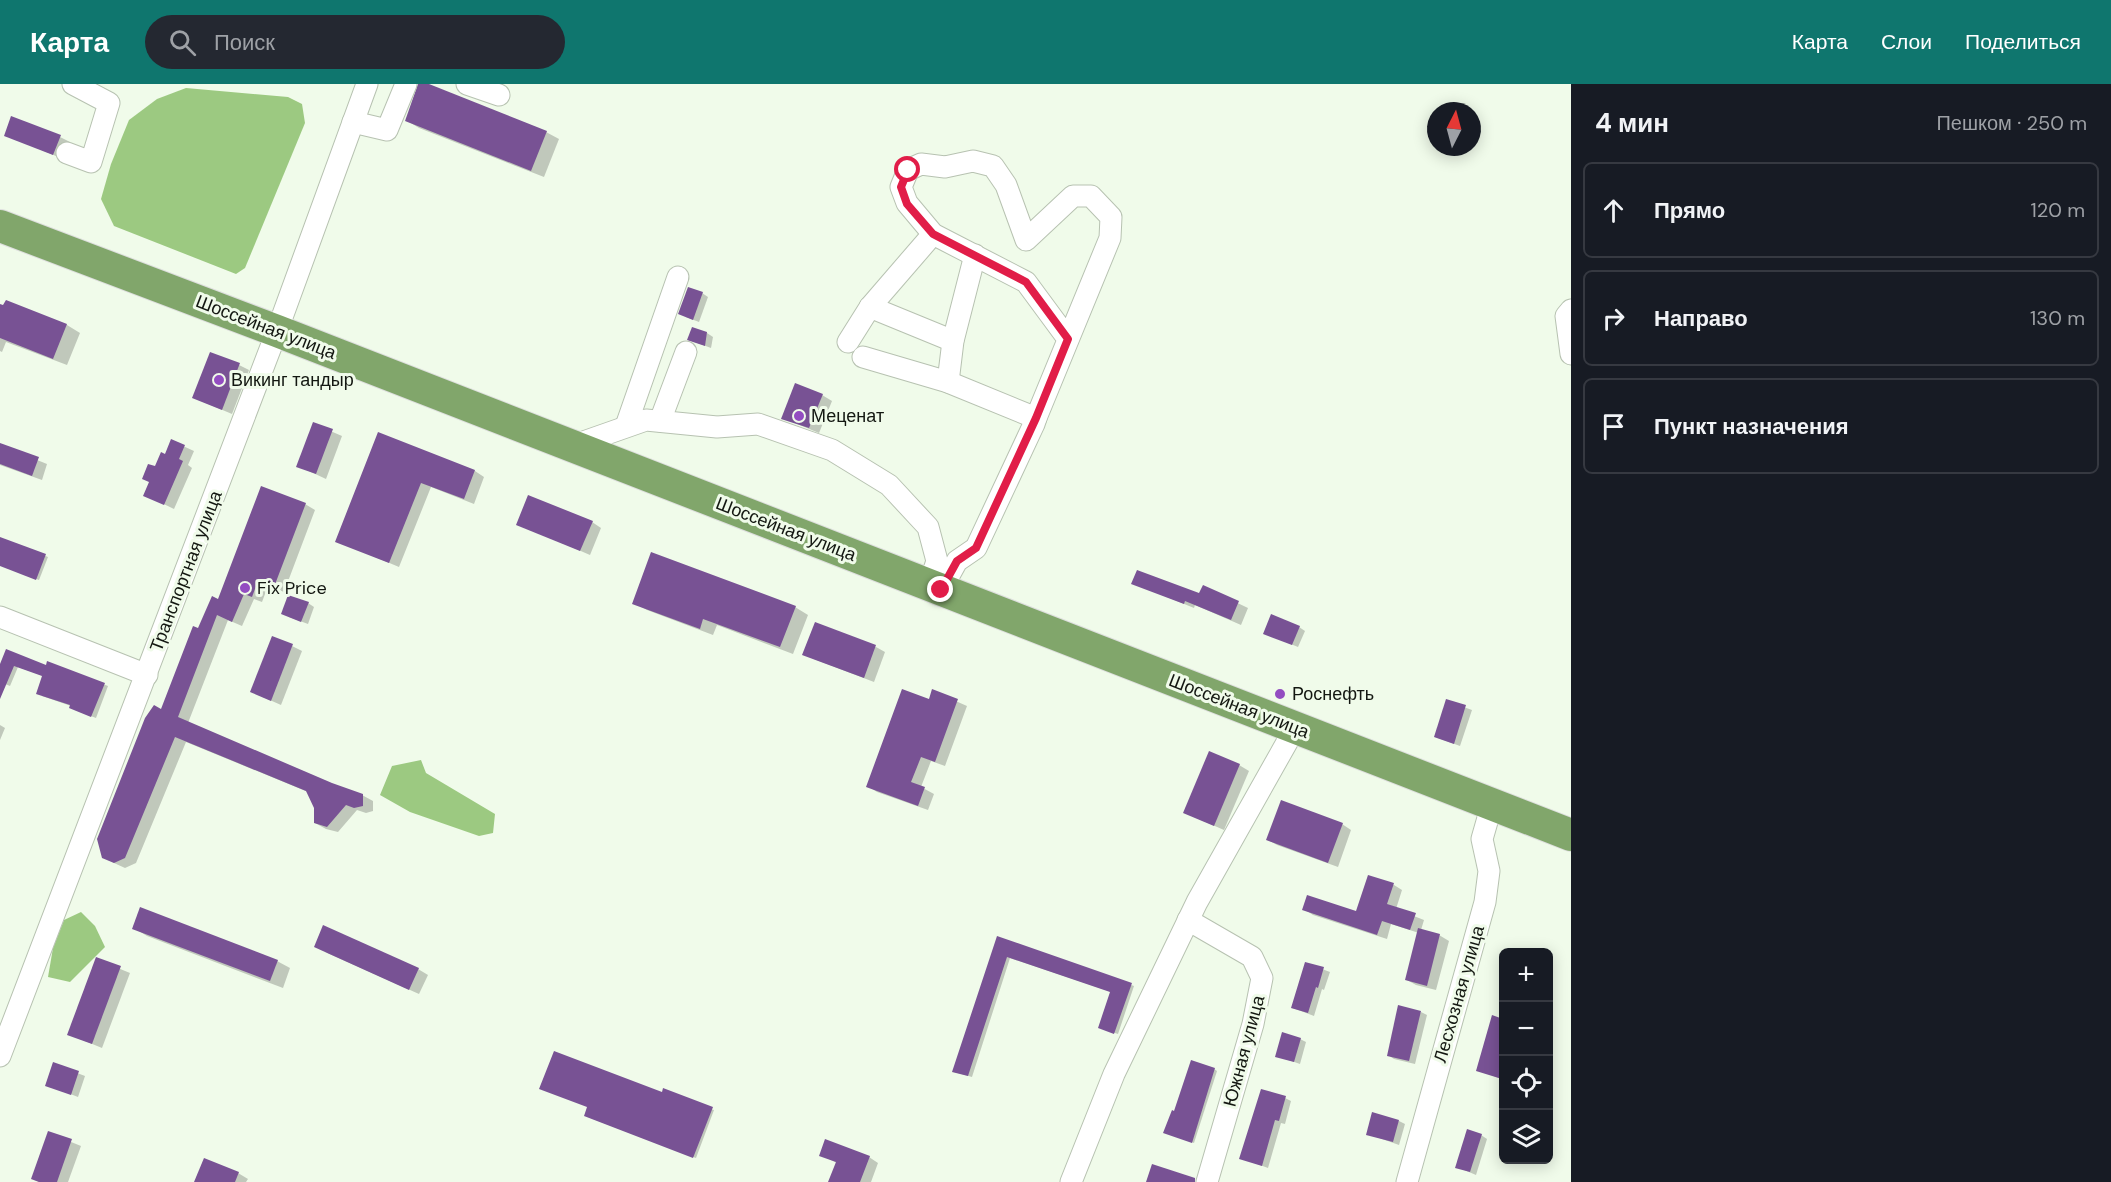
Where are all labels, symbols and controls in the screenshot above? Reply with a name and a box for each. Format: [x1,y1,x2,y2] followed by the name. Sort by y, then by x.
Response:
[145,15,565,69] search box
[30,24,109,61] text: Карта
[166,26,199,59] icon: search
[214,28,275,57] text: Поиск
[1792,28,1848,56] text: Карта
[1881,28,1932,56] text: Слои
[1965,28,2081,56] text: Поделиться
[1427,102,1481,156] north arrow
[1595,106,1669,140] text: 4 мин
[1936,110,2087,136] text: Пешком · 250 m
[894,156,920,182] route start
[1597,194,1630,227] icon: ahead
[1654,196,1725,225] text: Прямо
[2031,197,2085,223] text: 120 m
[192,289,341,365] street label: Шоссейная улица
[1597,302,1630,335] icon: right
[1654,304,1748,333] text: Направо
[2030,305,2085,331] text: 130 m
[231,368,354,392] place label: Викинг тандыр
[212,373,226,387] marker: Викинг тандыр
[811,404,884,428] place label: Меценат
[792,409,806,423] marker: Меценат
[1597,410,1630,443] icon: arrive
[1654,412,1849,441] text: Пункт назначения
[144,486,228,655] street label: Транспортная улица
[712,491,861,567] street label: Шоссейная улица
[257,576,327,600] place label: Fix Price
[927,576,953,602] route end
[238,581,252,595] marker: Fix Price
[1165,668,1314,744] street label: Шоссейная улица
[1292,682,1374,706] place label: Роснефть
[1273,687,1287,701] marker: Роснефть
[1428,922,1490,1065] street label: Лесхозная улица
[1499,948,1553,1164] map controls
[1499,948,1553,1002] button: +
[1218,992,1271,1109] street label: Южная улица
[1499,1002,1553,1056] button: −
[1499,1056,1553,1110] button: locate
[1499,1110,1553,1164] button: layers

